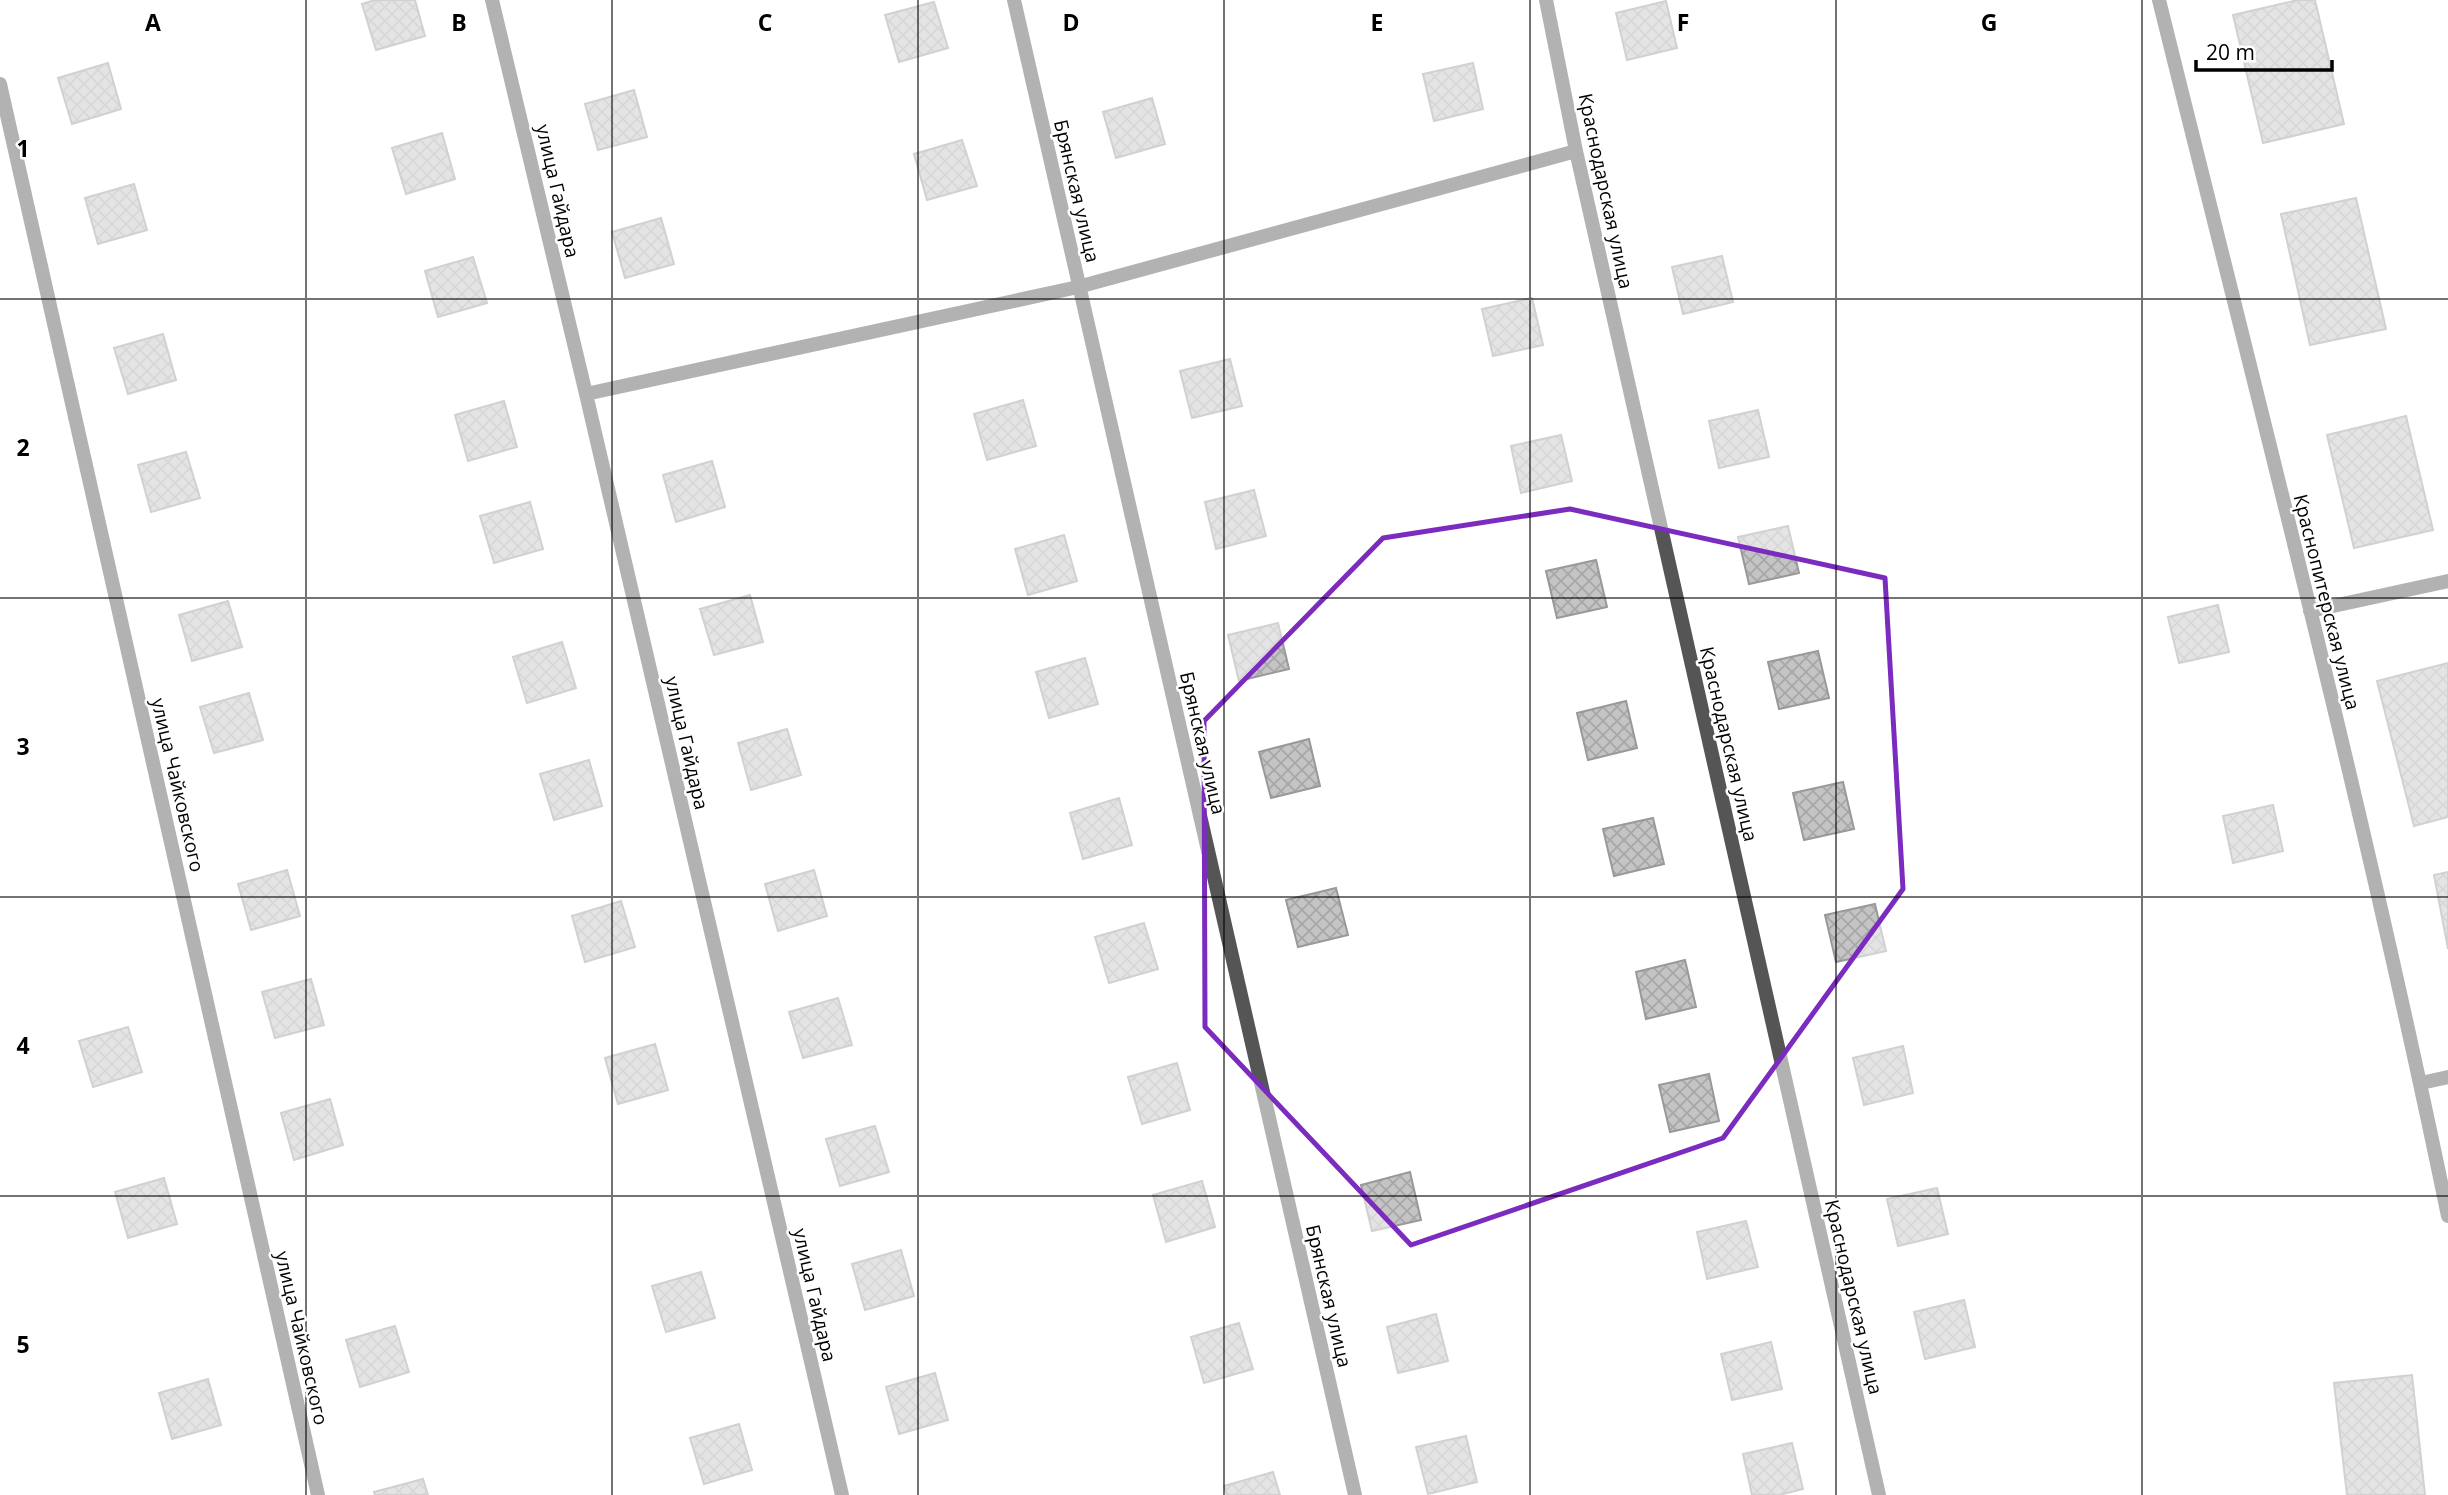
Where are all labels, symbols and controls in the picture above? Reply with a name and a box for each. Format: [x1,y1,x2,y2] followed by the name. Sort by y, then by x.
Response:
[145,6,161,38] text: A
[451,6,467,38] text: B
[758,6,772,38] text: C
[1062,6,1080,38] text: D
[1371,6,1383,38] text: E
[1677,6,1689,38] text: F
[1981,6,1997,38] text: G
[2196,28,2332,72] scale bar
[2206,38,2255,66] text: 20 m
[1573,91,1639,291] street label: Краснодарская улица
[1048,117,1106,265] street label: Брянская улица
[530,122,586,260] street label: улица Гайдара
[16,132,30,164] text: 1
[16,431,30,463] text: 2
[2288,492,2366,712] street label: Краснопитерская улица
[1694,644,1764,844] street label: Краснодарская улица
[1174,669,1232,817] street label: Брянская улица
[659,674,715,812] street label: улица Гайдара
[145,695,211,875] street label: улица Чайковского
[16,730,30,762] text: 3
[16,1029,30,1061] text: 4
[1819,1197,1889,1397] street label: Краснодарская улица
[1300,1222,1358,1370] street label: Брянская улица
[787,1226,843,1364] street label: улица Гайдара
[269,1248,335,1428] street label: улица Чайковского
[16,1328,30,1360] text: 5

